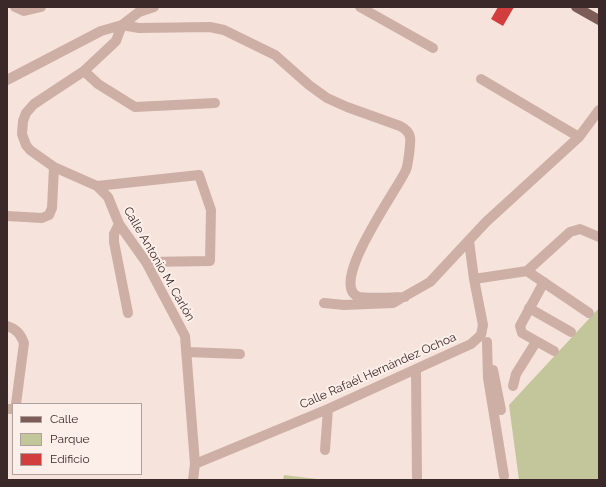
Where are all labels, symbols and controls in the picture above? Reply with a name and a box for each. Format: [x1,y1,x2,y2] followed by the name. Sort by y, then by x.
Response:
[120,204,198,324] street label: Calle Antonio M. Carlón
[298,330,458,412] street label: Calle Rafaél Hernández Ochoa
[12,403,142,475] legend
[50,412,78,426] text: Calle
[50,432,90,446] text: Parque
[50,452,90,466] text: Edificio

